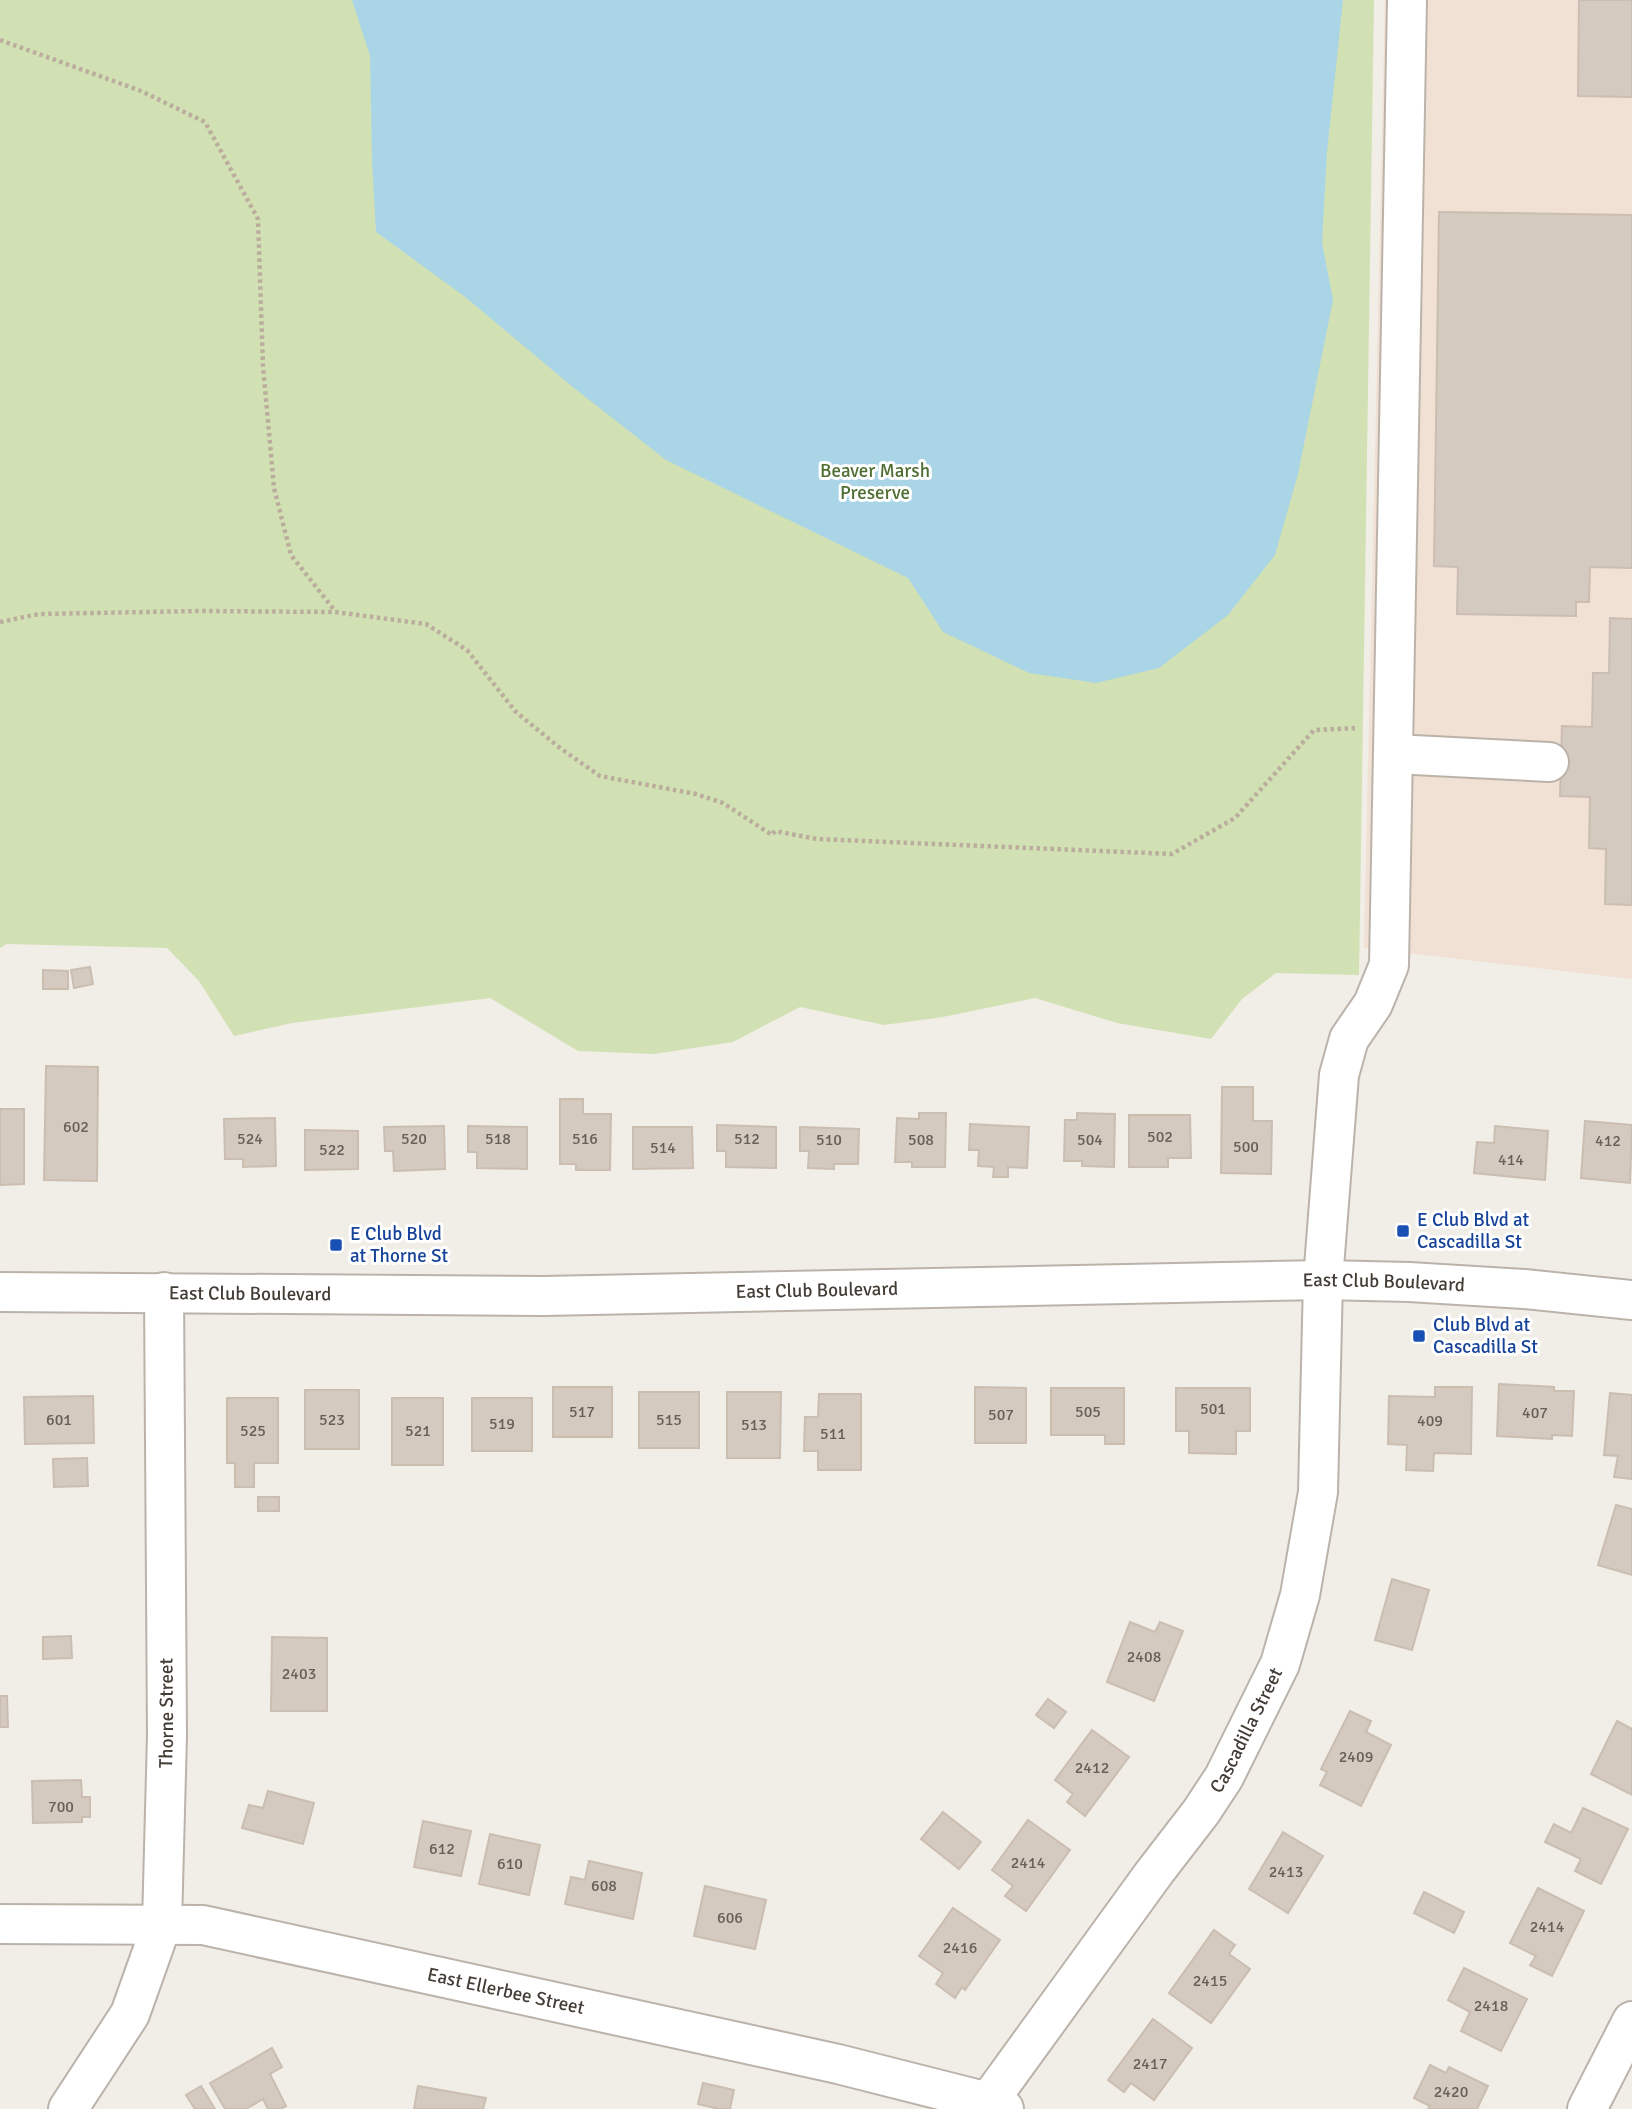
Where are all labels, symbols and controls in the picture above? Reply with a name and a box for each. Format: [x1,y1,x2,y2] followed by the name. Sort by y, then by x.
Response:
[820,459,930,505] park label: Beaver Marsh Preserve
[63,1117,89,1137] house number: 602
[1147,1127,1173,1147] house number: 502
[237,1129,263,1149] house number: 524
[401,1129,427,1149] house number: 520
[485,1129,511,1149] house number: 518
[572,1129,598,1149] house number: 516
[734,1129,760,1149] house number: 512
[816,1130,842,1150] house number: 510
[908,1130,934,1150] house number: 508
[1077,1130,1103,1150] house number: 504
[1595,1131,1621,1151] house number: 412
[1233,1137,1259,1157] house number: 500
[650,1138,676,1158] house number: 514
[319,1140,345,1160] house number: 522
[1498,1150,1524,1170] house number: 414
[1417,1208,1529,1254] place label: E Club Blvd at Cascadilla St
[350,1222,448,1268] place label: E Club Blvd at Thorne St
[1395,1223,1411,1239] marker: E Club Blvd at Cascadilla St
[328,1237,344,1253] marker: E Club Blvd at Thorne St
[1302,1268,1466,1297] street label: East Club Boulevard
[735,1277,898,1304] street label: East Club Boulevard
[169,1281,331,1306] street label: East Club Boulevard
[1433,1313,1538,1359] place label: Club Blvd at Cascadilla St
[1411,1328,1427,1344] marker: Club Blvd at Cascadilla St
[1200,1399,1226,1419] house number: 501
[569,1402,595,1422] house number: 517
[1075,1402,1101,1422] house number: 505
[1522,1403,1548,1423] house number: 407
[988,1405,1014,1425] house number: 507
[46,1410,72,1430] house number: 601
[319,1410,345,1430] house number: 523
[656,1410,682,1430] house number: 515
[1417,1411,1443,1431] house number: 409
[489,1414,515,1434] house number: 519
[741,1415,767,1435] house number: 513
[240,1421,266,1441] house number: 525
[405,1421,431,1441] house number: 521
[820,1424,846,1444] house number: 511
[1127,1647,1161,1667] house number: 2408
[154,1657,179,1768] street label: Thorne Street
[282,1664,316,1684] house number: 2403
[1205,1664,1288,1798] street label: Cascadilla Street
[1339,1747,1373,1767] house number: 2409
[1075,1758,1109,1778] house number: 2412
[48,1797,74,1817] house number: 700
[429,1839,455,1859] house number: 612
[1011,1853,1046,1873] house number: 2414
[497,1854,523,1874] house number: 610
[1269,1862,1303,1882] house number: 2413
[591,1876,617,1896] house number: 608
[717,1908,743,1928] house number: 606
[1530,1917,1565,1937] house number: 2414
[943,1938,977,1958] house number: 2416
[425,1962,587,2020] street label: East Ellerbee Street
[1193,1971,1227,1991] house number: 2415
[1474,1996,1508,2016] house number: 2418
[1133,2054,1167,2074] house number: 2417
[1434,2082,1468,2102] house number: 2420

